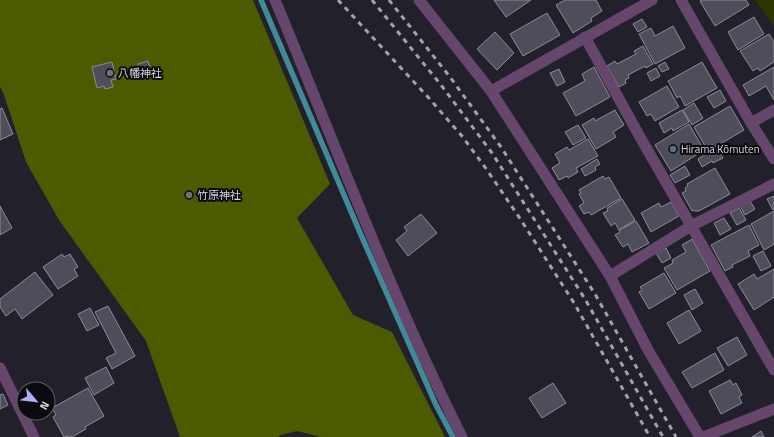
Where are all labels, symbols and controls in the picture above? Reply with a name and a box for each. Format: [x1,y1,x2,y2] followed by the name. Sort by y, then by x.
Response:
[118,65,162,81] place label: 八幡神社
[105,68,115,78] marker: 八幡神社
[681,141,760,157] place label: Hirama Kōmuten
[668,144,678,154] marker: Hirama Kōmuten
[197,187,241,203] place label: 竹原神社
[184,190,194,200] marker: 竹原神社
[16,381,56,421] north arrow
[36,399,54,413] text: N

